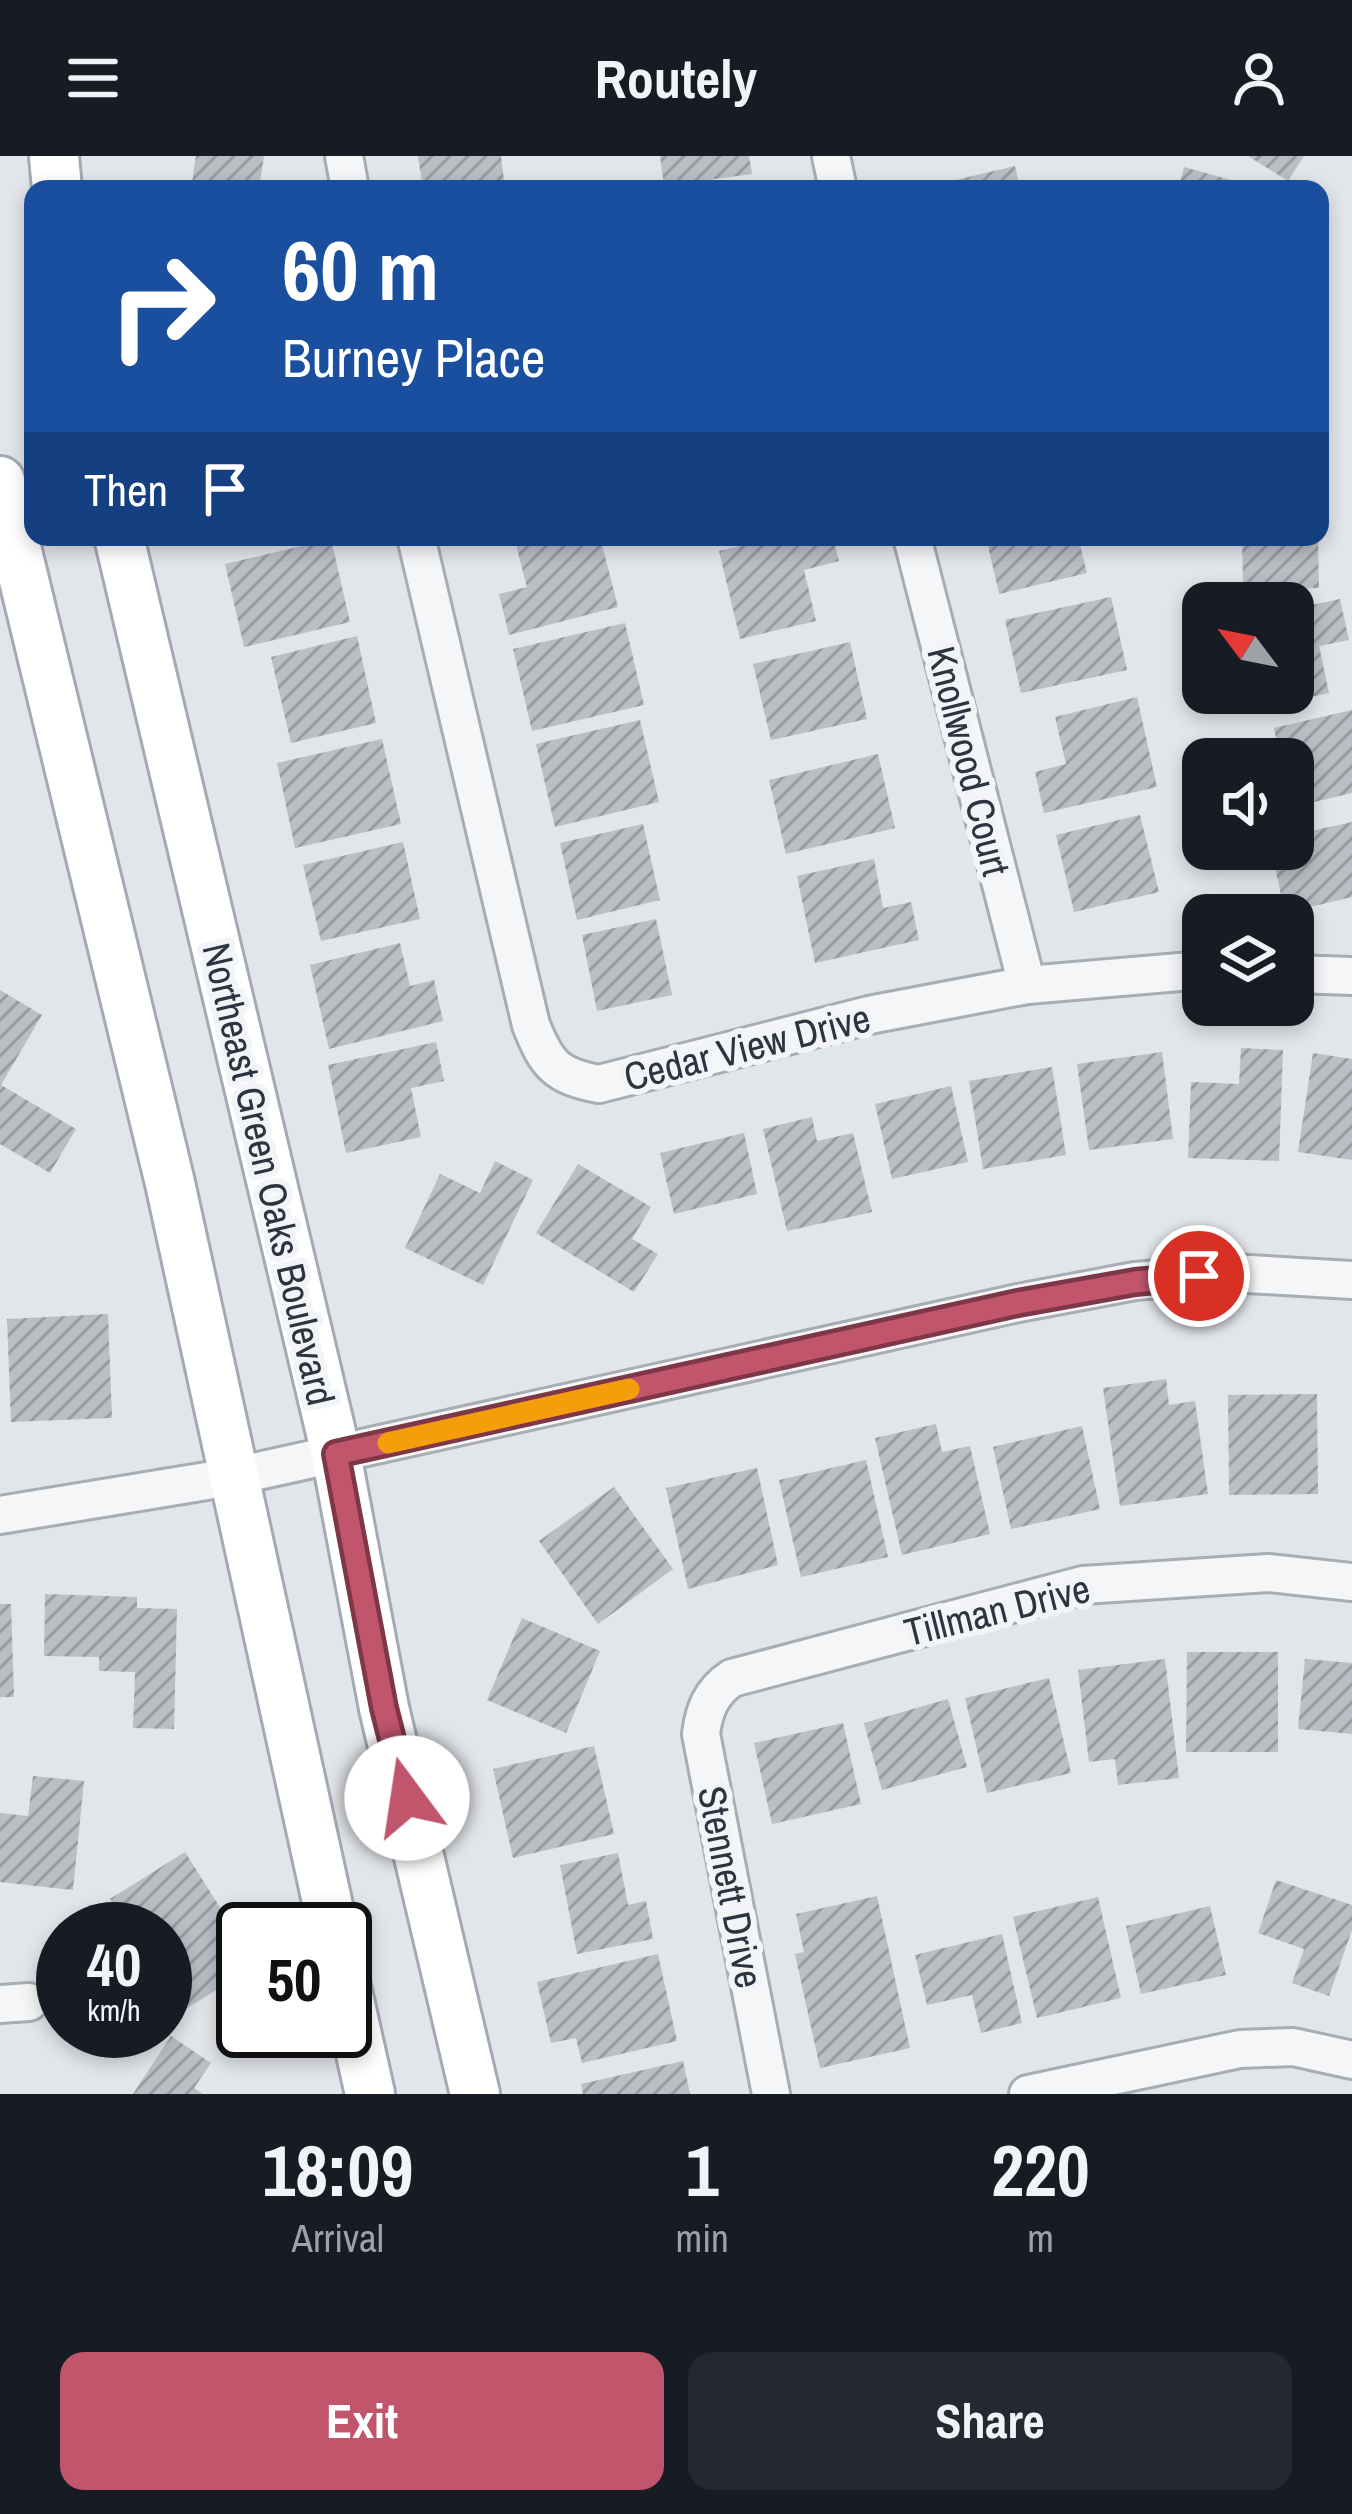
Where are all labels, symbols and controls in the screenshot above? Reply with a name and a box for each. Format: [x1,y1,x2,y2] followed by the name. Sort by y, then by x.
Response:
[595,42,757,115] text: Routely
[60,45,126,111] icon: menu
[1226,45,1292,111] icon: person
[282,213,439,326] text: 60 m
[84,228,240,384] icon: right
[282,321,545,394] text: Burney Place
[192,456,258,522] icon: arrive
[84,459,168,520] text: Then
[1182,582,1314,714] north arrow
[1182,582,1314,1026] map controls
[915,641,1023,881] street label: Knollwood Court
[1182,738,1314,870] button: sound
[1182,894,1314,1026] button: layers
[190,938,348,1410] street label: Northeast Green Oaks Boulevard
[619,991,875,1103] street label: Cedar View Drive
[1148,1225,1250,1327] pin
[1166,1243,1232,1309] icon: arrive
[899,1562,1095,1658] street label: Tillman Drive
[344,1735,470,1861] position arrow
[686,1782,776,1992] street label: Stennett Drive
[216,1902,372,2058] speed limit sign: 50
[87,1924,141,2005] text: 40
[87,1990,141,2030] text: km/h
[262,2121,413,2218] text: 18:09
[686,2121,719,2218] text: 1
[991,2121,1090,2218] text: 220
[292,2212,384,2264] text: Arrival
[676,2212,729,2264] text: min
[1027,2212,1054,2264] text: m
[60,2352,664,2490] button: Exit
[688,2352,1292,2490] button: Share

